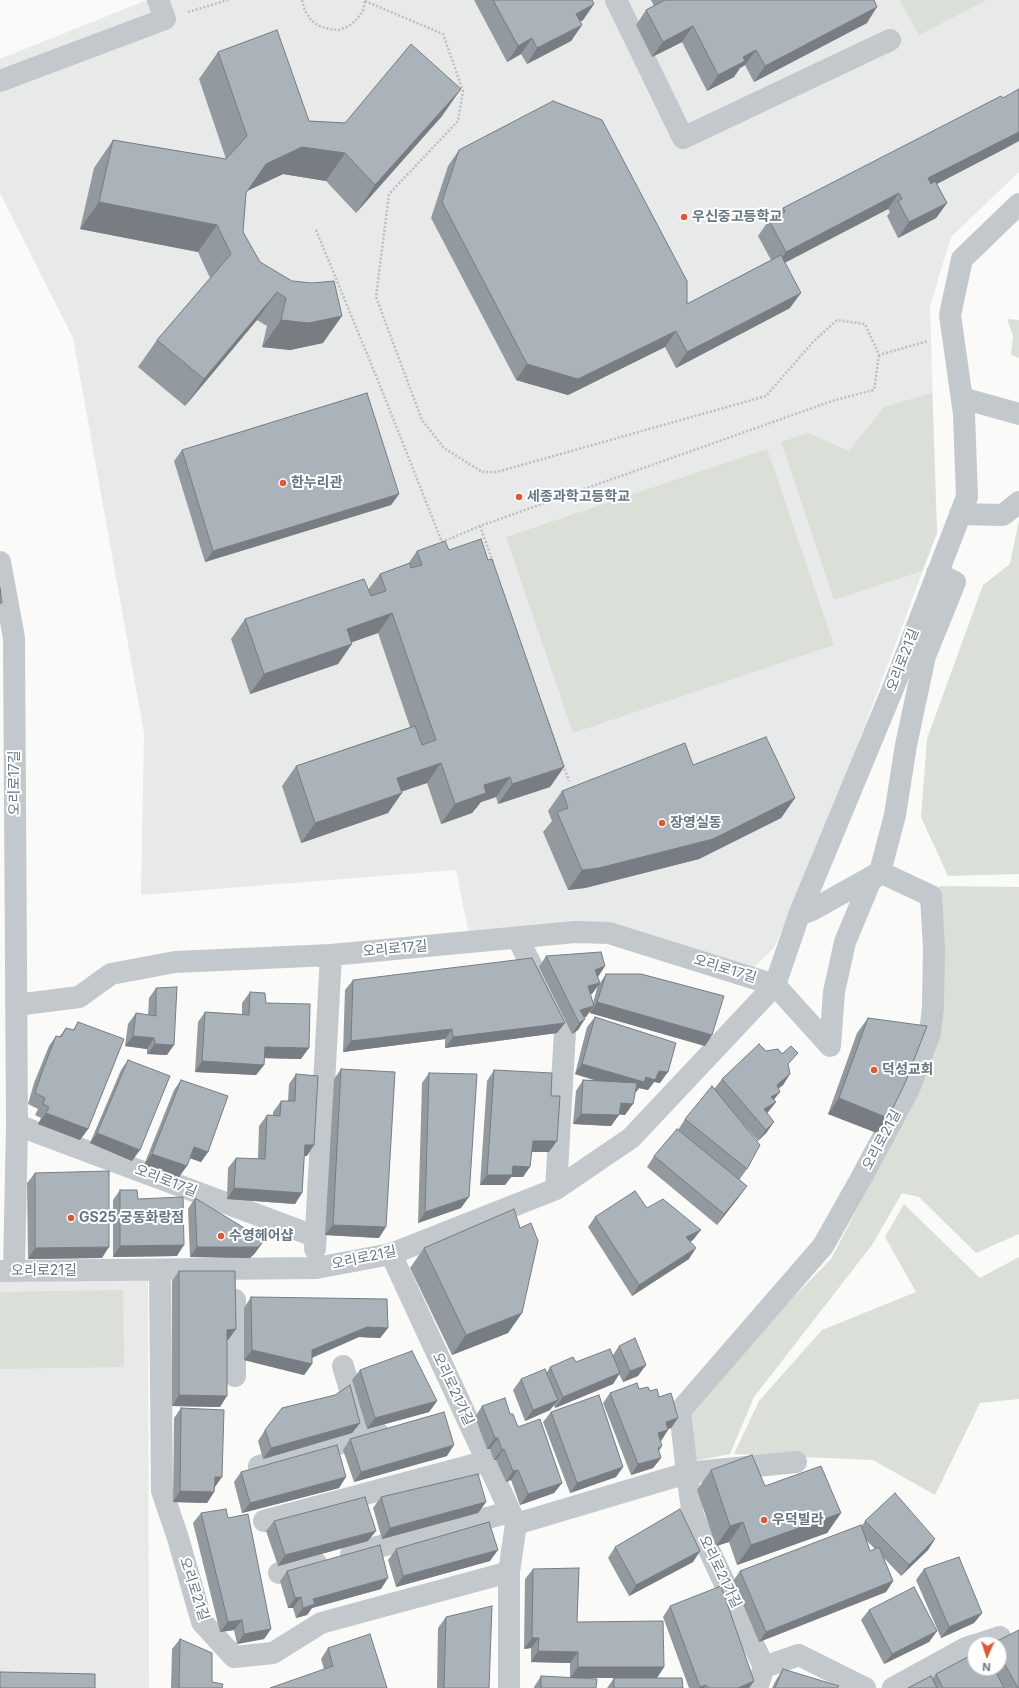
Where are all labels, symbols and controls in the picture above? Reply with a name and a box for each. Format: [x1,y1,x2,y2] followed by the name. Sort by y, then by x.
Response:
[692,209,782,225] place label: 우신중고등학교
[679,212,689,222] marker: 우신중고등학교
[291,475,343,491] place label: 한누리관
[278,478,288,488] marker: 한누리관
[527,489,630,505] place label: 세종과학고등학교
[514,492,524,502] marker: 세종과학고등학교
[883,626,923,694] street label: 오리로21길
[7,750,23,816] street label: 오리로17길
[670,815,722,831] place label: 장영실동
[657,818,667,828] marker: 장영실동
[362,938,428,960] street label: 오리로17길
[691,951,759,987] street label: 오리로17길
[882,1062,934,1078] place label: 덕성교회
[869,1065,879,1075] marker: 덕성교회
[859,1107,905,1173] street label: 오리로21길
[133,1161,199,1201] street label: 오리로17길
[79,1210,184,1226] place label: GS25 궁동화랑점
[66,1213,76,1223] marker: GS25 궁동화랑점
[229,1228,293,1244] place label: 수영헤어샵
[216,1231,226,1241] marker: 수영헤어샵
[330,1243,398,1273] street label: 오리로21길
[11,1263,77,1279] street label: 오리로21길
[429,1350,477,1428] street label: 오리로21가길
[772,1512,824,1528] place label: 우덕빌라
[759,1515,769,1525] marker: 우덕빌라
[695,1533,745,1611] street label: 오리로21가길
[176,1555,212,1623] street label: 오리로21길
[967,1636,1007,1676] north arrow
[982,1660,991,1674] text: N

